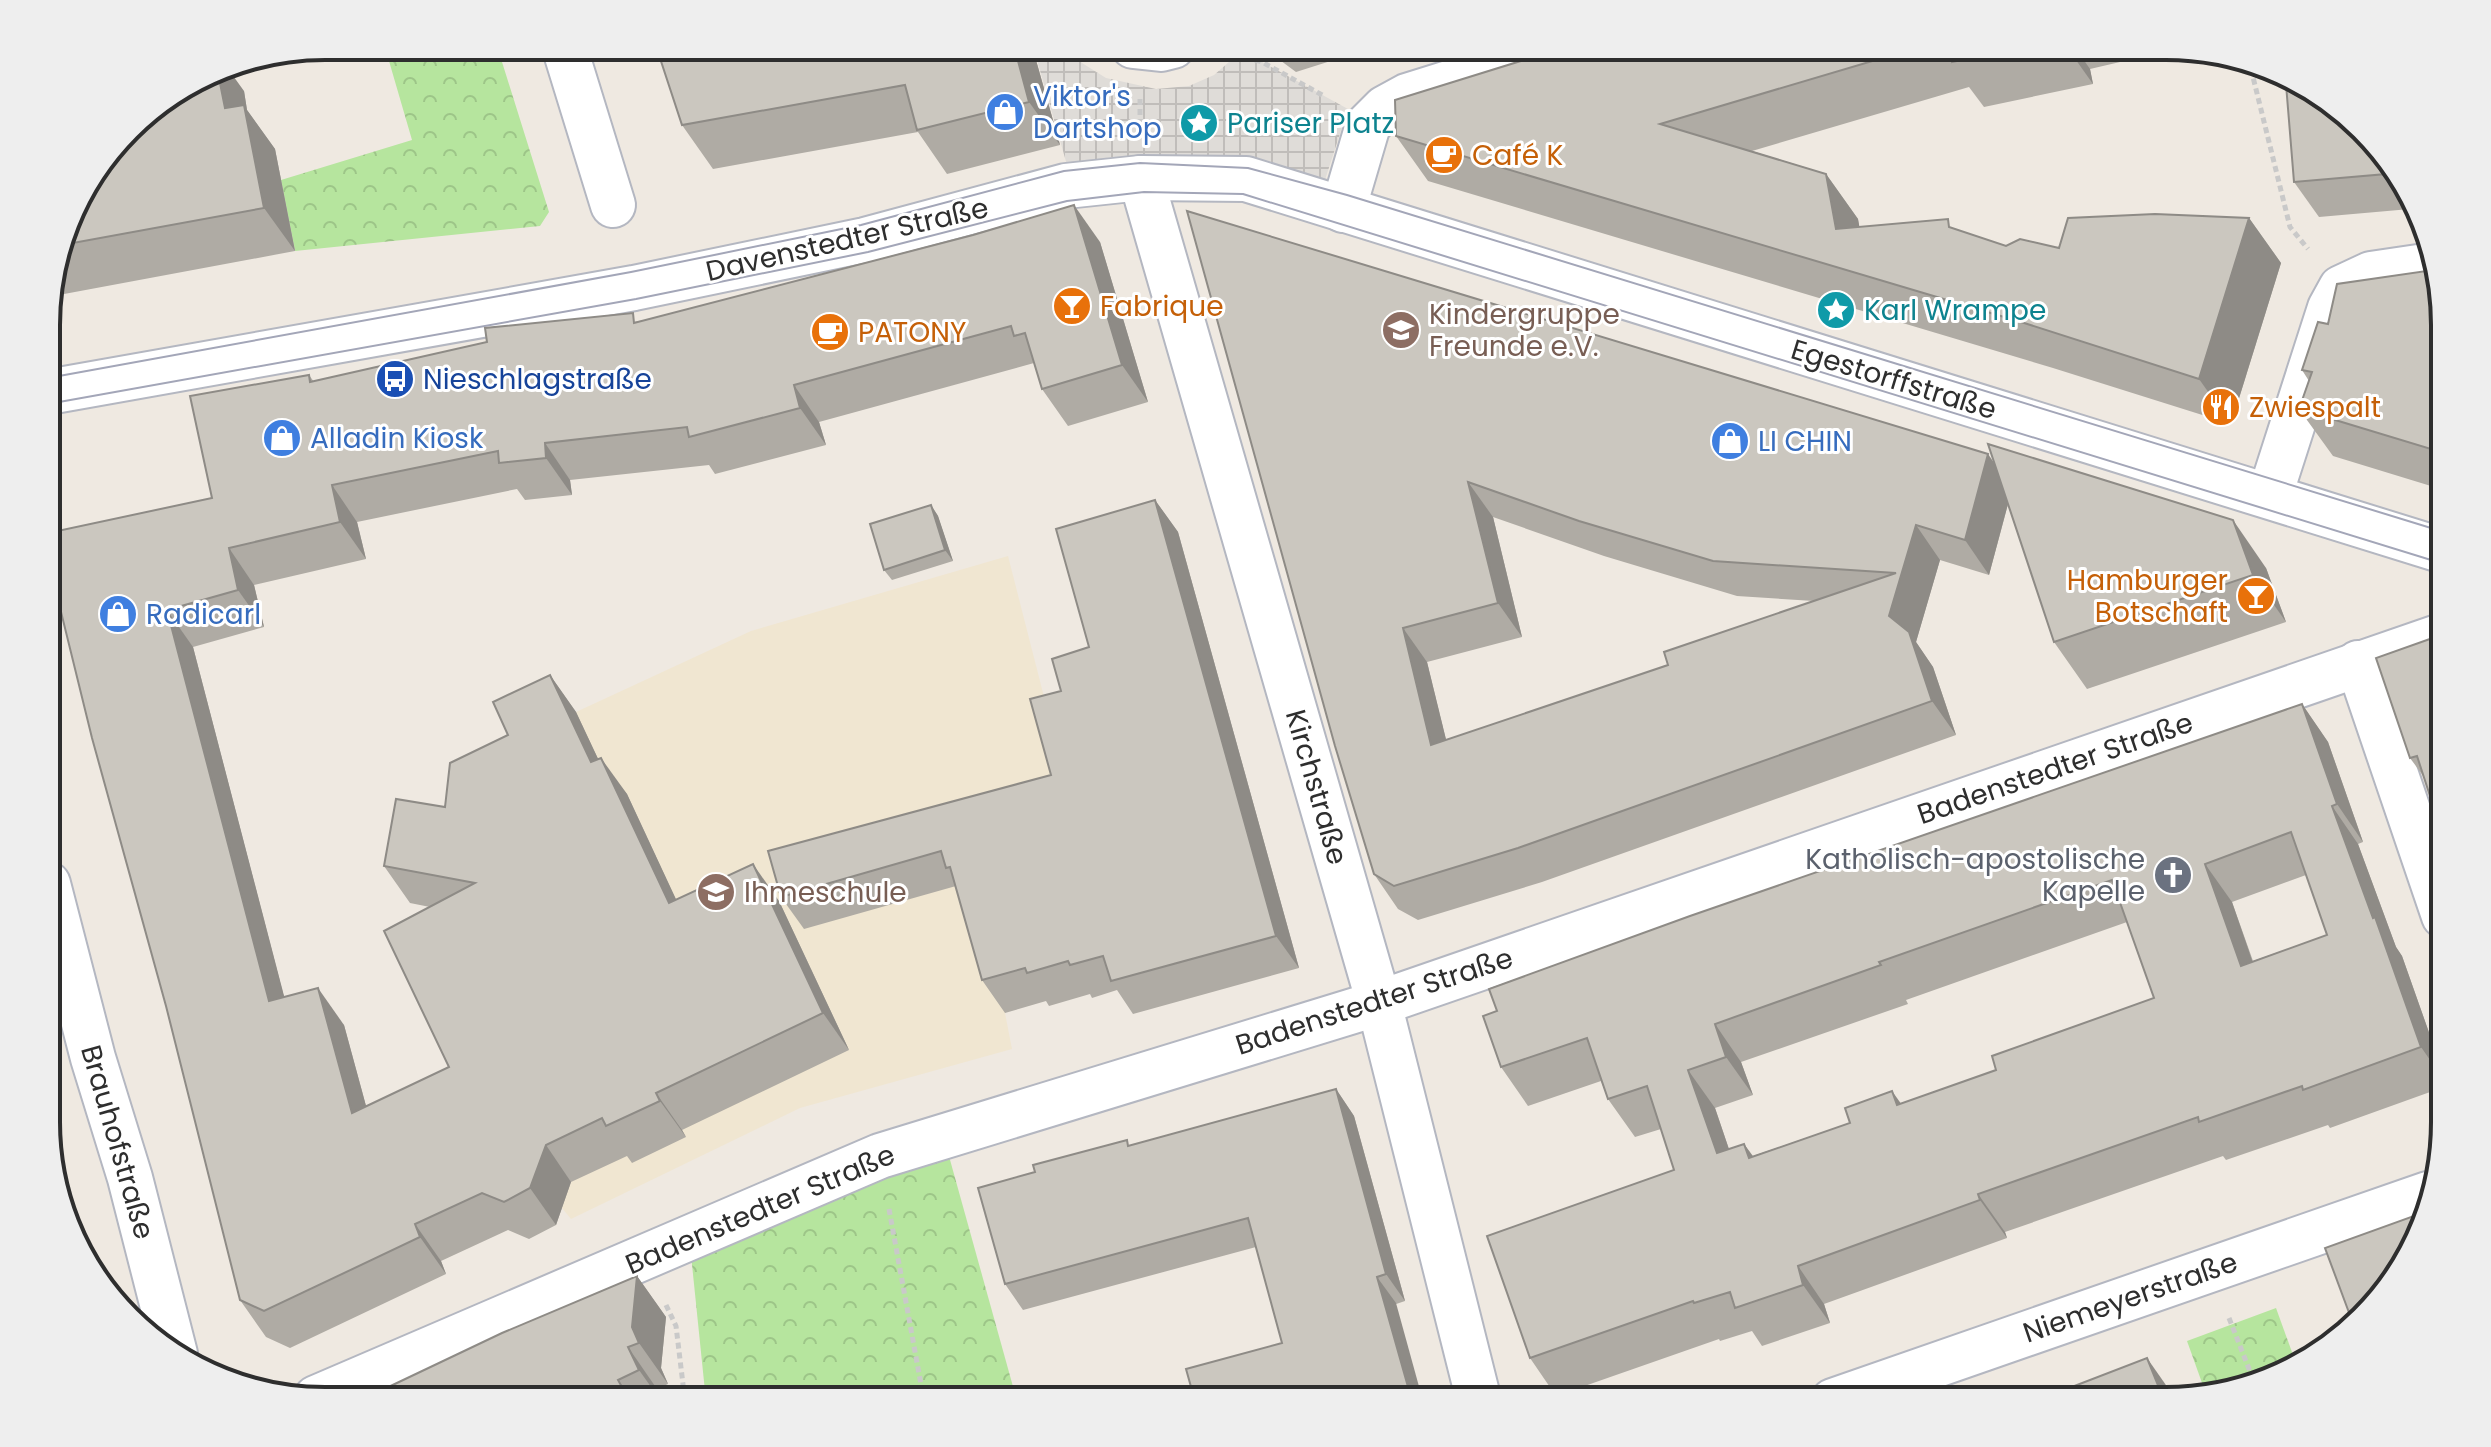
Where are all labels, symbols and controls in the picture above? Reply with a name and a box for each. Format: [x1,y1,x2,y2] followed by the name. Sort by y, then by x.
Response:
[1033,77,1162,148] place label: Viktor's Dartshop
[984,91,1026,133] shop icon: Viktor's Dartshop
[1178,102,1220,144] place icon: Pariser Platz
[1227,104,1394,143] place label: Pariser Platz
[1423,134,1465,176] cafe icon: Café K
[1472,136,1564,175] place label: Café K
[702,188,992,291] street label: Davenstedter Straße
[1051,285,1093,327] bar icon: Fabrique
[1100,287,1224,326] place label: Fabrique
[1815,289,1857,331] place icon: Karl Wrampe
[1864,291,2046,330] place label: Karl Wrampe
[1429,295,1620,366] place label: Kindergruppe Freunde e.V.
[1380,309,1422,351] school or university icon: Kindergruppe Freunde e.V.
[809,311,851,353] cafe icon: PATONY
[858,313,966,352] place label: PATONY
[1786,330,2001,429] street label: Egestorffstraße
[374,358,416,400] bus stop icon: Nieschlagstraße
[423,360,652,399] place label: Nieschlagstraße
[2200,386,2242,428] restaurant icon: Zwiespalt
[2249,388,2381,427] place label: Zwiespalt
[261,417,303,459] shop icon: Alladin Kiosk
[310,419,484,458] place label: Alladin Kiosk
[1709,420,1751,462] shop icon: LI CHIN
[1758,422,1852,461] place label: LI CHIN
[2067,561,2228,632] place label: Hamburger Botschaft
[2235,575,2277,617] bar icon: Hamburger Botschaft
[97,593,139,635] shop icon: Radicarl
[146,595,261,634] place label: Radicarl
[1912,703,2198,834] street label: Badenstedter Straße
[1276,705,1357,869] street label: Kirchstraße
[1805,840,2145,911] place label: Katholisch-apostolische Kapelle
[2152,854,2194,896] church icon: Katholisch-apostolische Kapelle
[695,871,737,913] school or university icon: Ihmeschule
[744,873,907,912] place label: Ihmeschule
[1231,938,1518,1065] street label: Badenstedter Straße
[71,1041,164,1244] street label: Brauhofstraße
[619,1135,901,1284] street label: Badenstedter Straße
[2018,1243,2243,1352] street label: Niemeyerstraße

